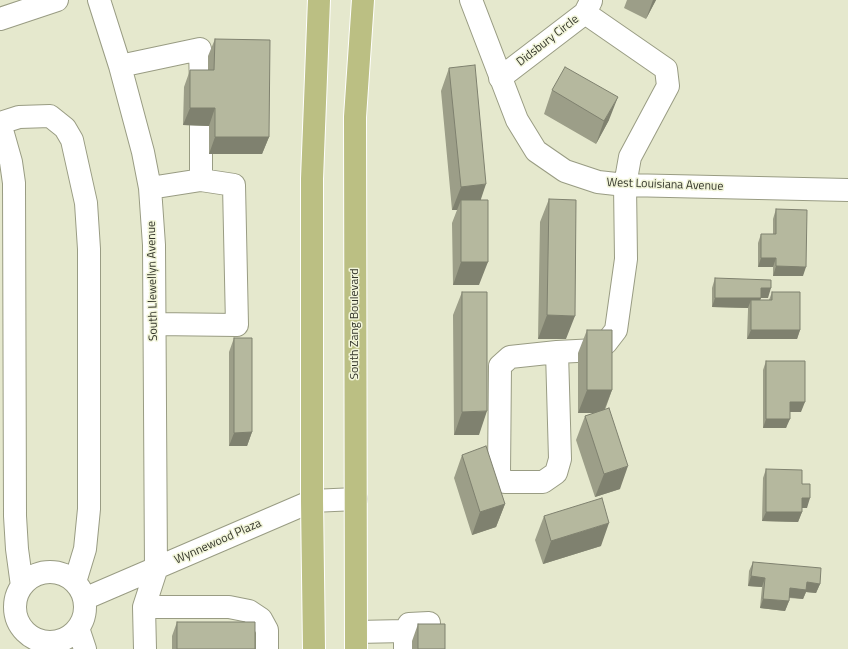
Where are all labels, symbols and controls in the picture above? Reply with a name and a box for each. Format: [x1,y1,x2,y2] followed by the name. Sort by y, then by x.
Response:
[514,12,582,70] street label: Didsbury Circle
[606,176,724,194] street label: West Louisiana Avenue
[145,221,161,341] street label: South Llewellyn Avenue
[348,268,362,380] street label: South Zang Boulevard
[172,516,264,568] street label: Wynnewood Plaza

